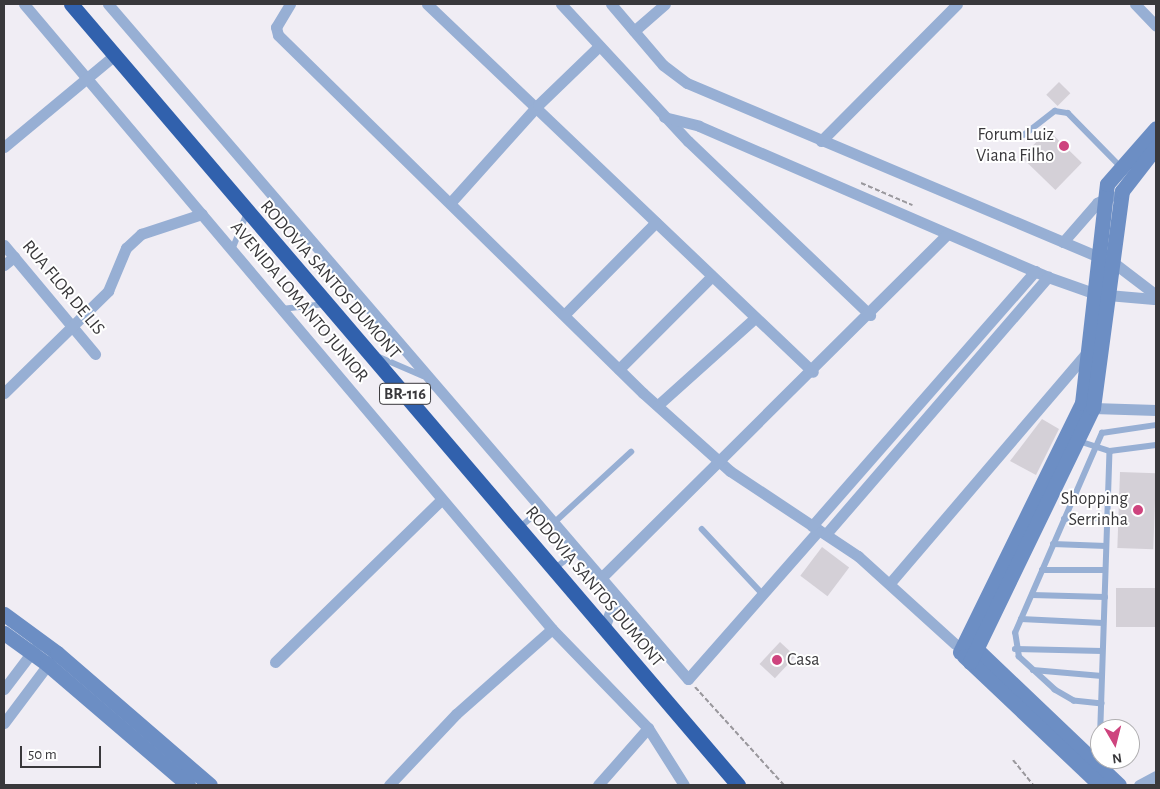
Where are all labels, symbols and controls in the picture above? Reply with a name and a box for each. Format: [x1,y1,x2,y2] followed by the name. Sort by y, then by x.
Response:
[976,125,1054,168] place label: Forum Luiz Viana Filho
[1058,140,1070,152] marker: Forum Luiz Viana Filho
[255,196,405,364] street label: RODOVIA SANTOS DUMONT
[225,217,373,387] street label: AVENIDA LOMANTO JUNIOR
[17,236,109,340] street label: RUA FLOR DE LIS
[379,380,431,408] road number: BR-116
[1061,489,1128,532] place label: Shopping Serrinha
[520,502,668,672] street label: RODOVIA SANTOS DUMONT
[1132,504,1144,516] marker: Shopping Serrinha
[787,649,820,671] place label: Casa
[771,654,783,666] marker: Casa
[1090,719,1140,769] north arrow
[22,736,104,768] scale bar
[28,747,57,762] text: 50 m
[1111,750,1123,765] text: N

